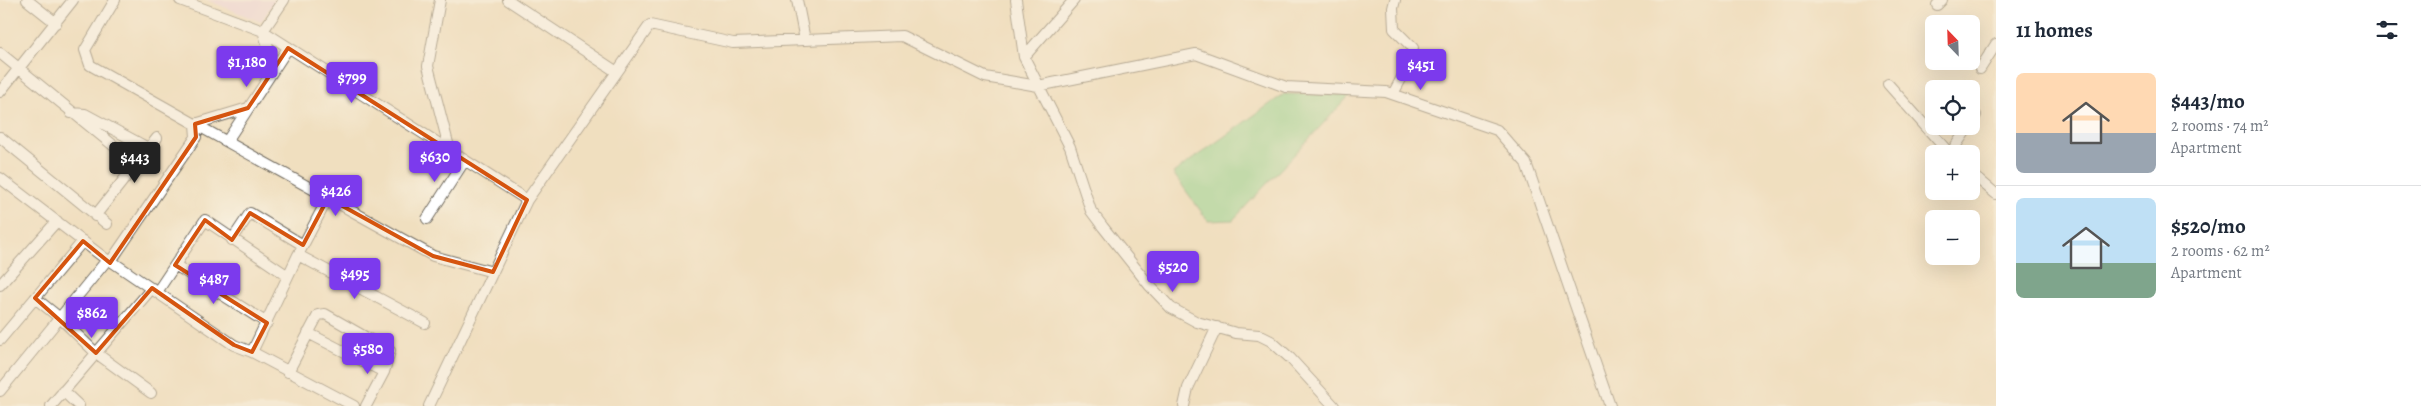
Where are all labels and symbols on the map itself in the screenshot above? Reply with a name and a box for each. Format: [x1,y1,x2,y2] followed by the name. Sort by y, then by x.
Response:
[1925,15,1980,70] north arrow
[206,46,288,88] pin: $1,180
[1391,48,1451,91] pin: $451
[322,62,382,104] pin: $799
[405,140,465,183] pin: $630
[105,142,165,184] pin: $443
[306,174,366,217] pin: $426
[1143,250,1203,293] pin: $520
[325,258,385,300] pin: $495
[184,262,244,305] pin: $487
[62,296,122,339] pin: $862
[338,332,398,375] pin: $580

